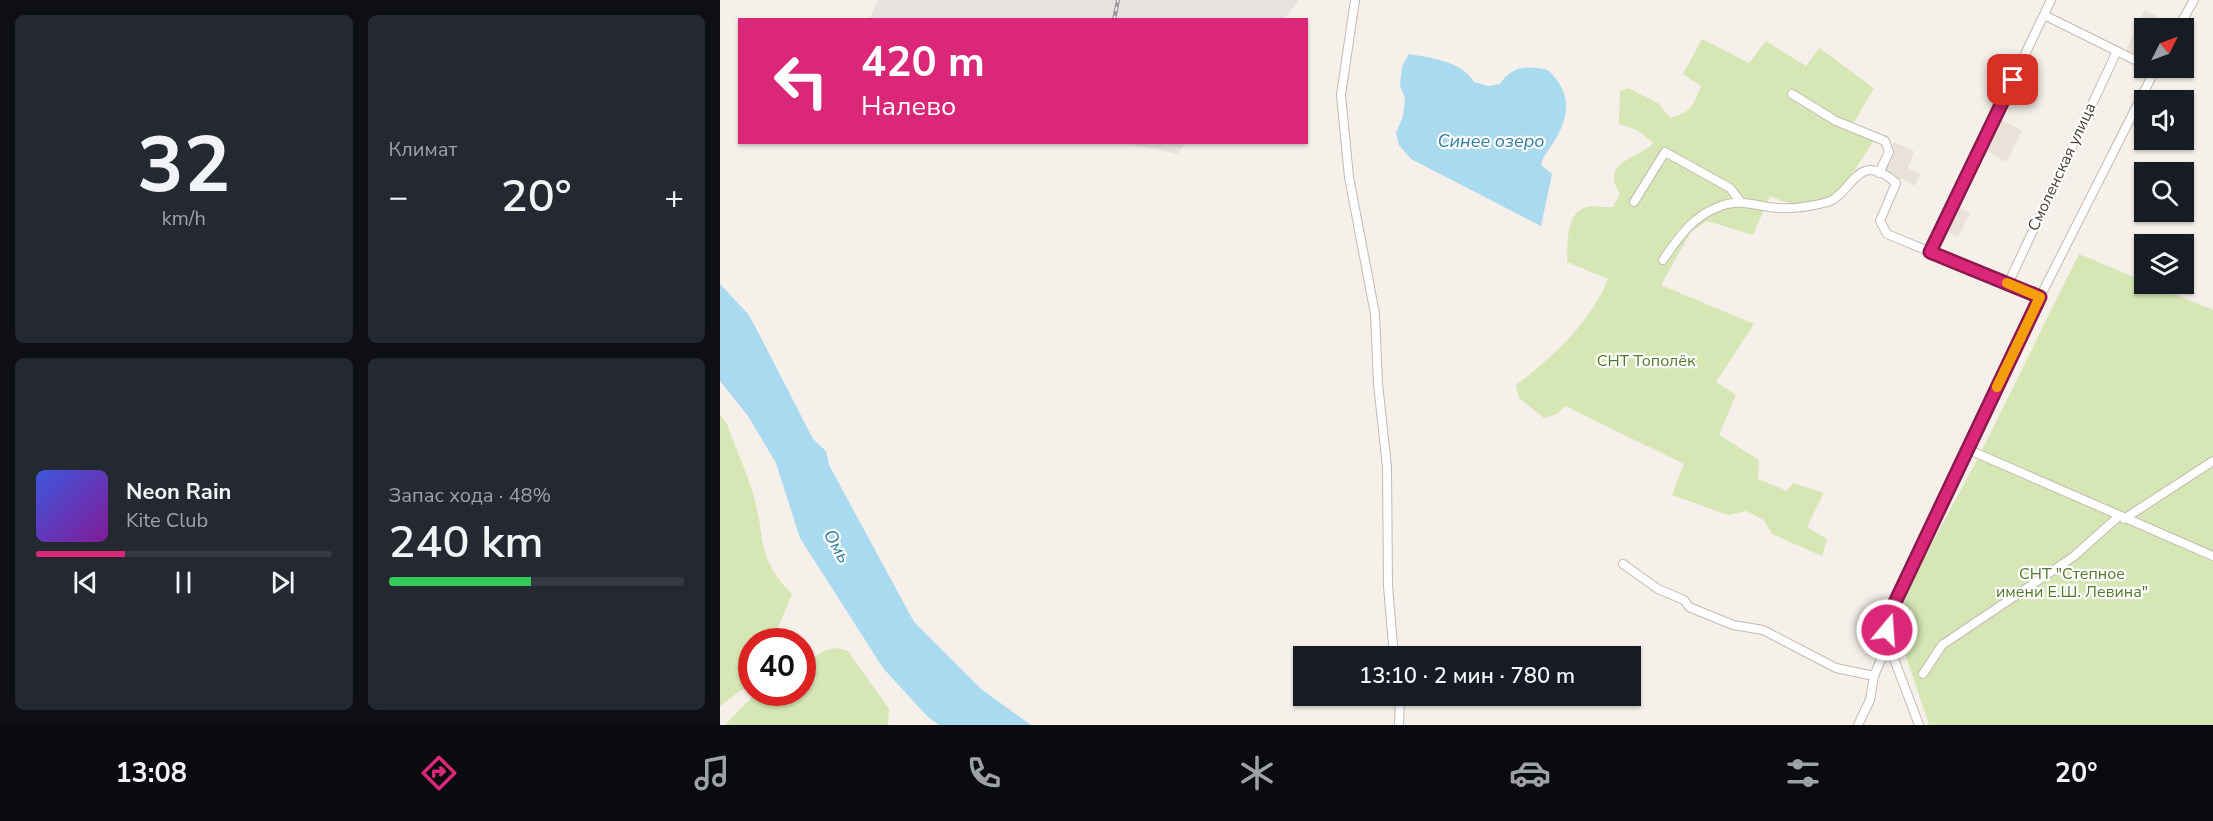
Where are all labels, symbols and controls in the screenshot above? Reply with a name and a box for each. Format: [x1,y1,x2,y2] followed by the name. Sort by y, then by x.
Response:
[2134,18,2194,78] north arrow
[2134,18,2194,294] map controls
[861,34,985,91] text: 420 m
[762,42,840,120] icon: left
[1987,54,2038,105] pin
[1996,63,2029,96] icon: arrive
[861,88,956,125] text: Налево
[2134,90,2194,150] button: sound
[2023,99,2101,235] street label: Смоленская улица
[137,112,231,219] text: 32
[1437,129,1545,153] water label: Синее озеро
[389,136,457,163] text: Климат
[2134,162,2194,222] button: search
[501,166,572,227] text: 20°
[389,175,408,220] text: −
[664,175,684,220] text: +
[162,205,206,232] text: km/h
[2134,234,2194,294] button: layers
[1597,350,1696,372] park label: СНТ Тополёк
[126,477,231,507] text: Neon Rain
[389,482,551,509] text: Запас хода · 48%
[126,507,208,534] text: Kite Club
[389,512,544,573] text: 240 km
[818,525,856,567] water label: Омь
[1996,563,2148,603] park label: СНТ "Степное имени Е.Ш. Левина"
[69,566,102,599] icon: previous
[167,566,200,599] icon: pause
[266,566,299,599] icon: next
[1855,598,1919,662] position arrow
[738,628,816,706] speed limit sign: 40
[1359,661,1575,691] text: 13:10 · 2 мин · 780 m
[418,752,460,794] icon: directions
[691,752,733,794] icon: music
[963,752,1005,794] icon: phone
[1236,752,1278,794] icon: climate
[1509,752,1551,794] icon: car
[1782,752,1824,794] icon: filters
[115,755,187,792] text: 13:08
[2055,755,2097,792] text: 20°

